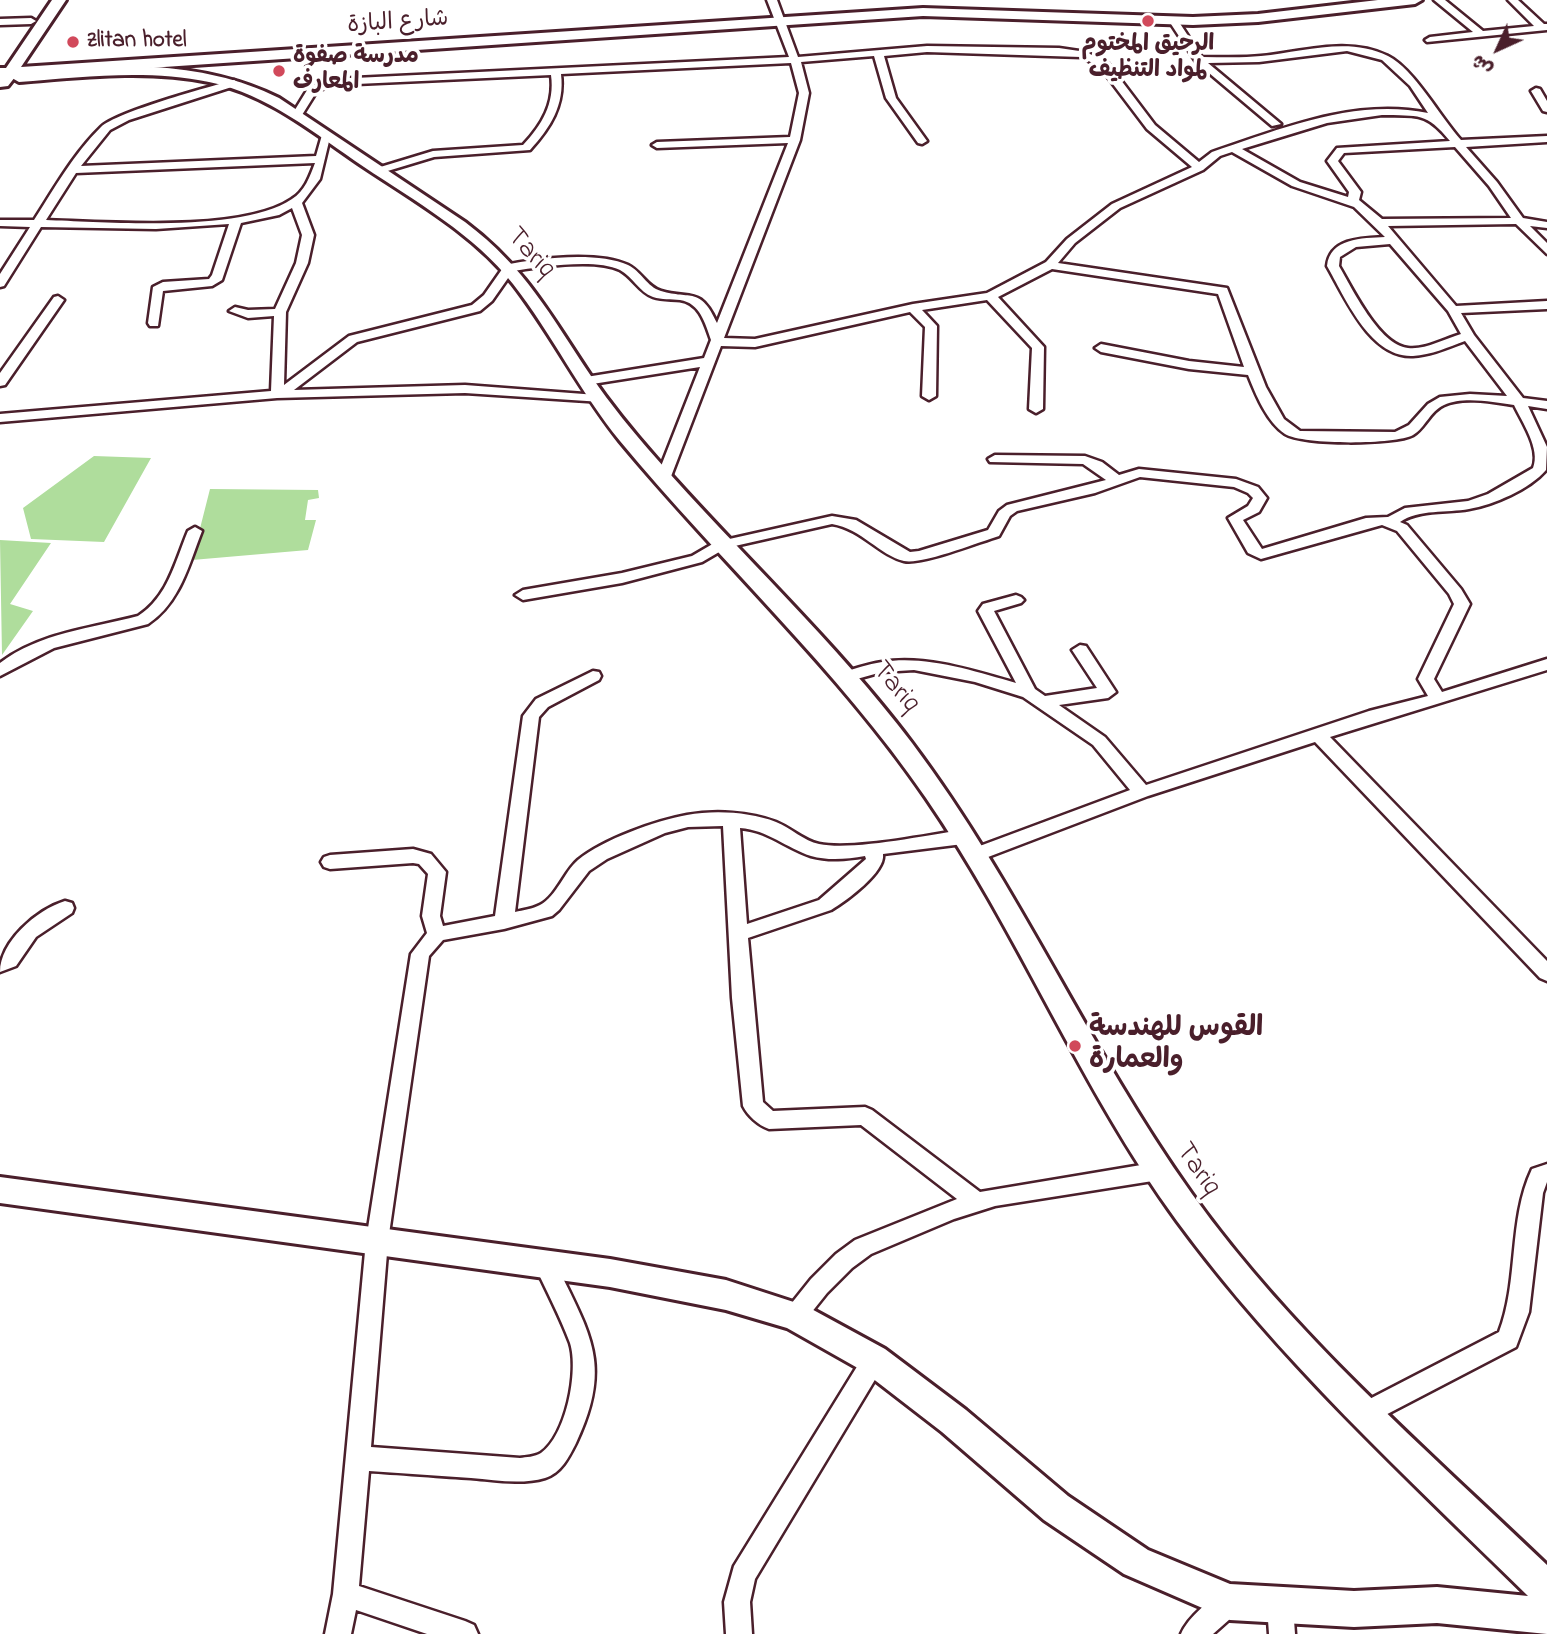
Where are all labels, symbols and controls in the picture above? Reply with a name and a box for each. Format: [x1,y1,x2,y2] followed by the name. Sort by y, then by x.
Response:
[347,7,449,41] street label: شارع البازة
[1140,13,1156,29] marker: الرحيق المختوم لمواد التنظيف
[1463,14,1533,84] north arrow
[87,28,187,56] place label: zlitan hotel
[1082,32,1214,86] place label: الرحيق المختوم لمواد التنظيف
[65,34,81,50] marker: zlitan hotel
[293,44,419,98] place label: مدرسة صفوة المعارف
[1466,47,1500,81] text: ش
[271,63,287,79] marker: مدرسة صفوة المعارف
[498,222,560,286] street label: Tariq
[863,656,925,720] street label: Tariq
[1089,1013,1263,1079] place label: القوس للهندسة والعمارة
[1067,1038,1083,1054] marker: القوس للهندسة والعمارة
[1166,1137,1226,1203] street label: Tariq

